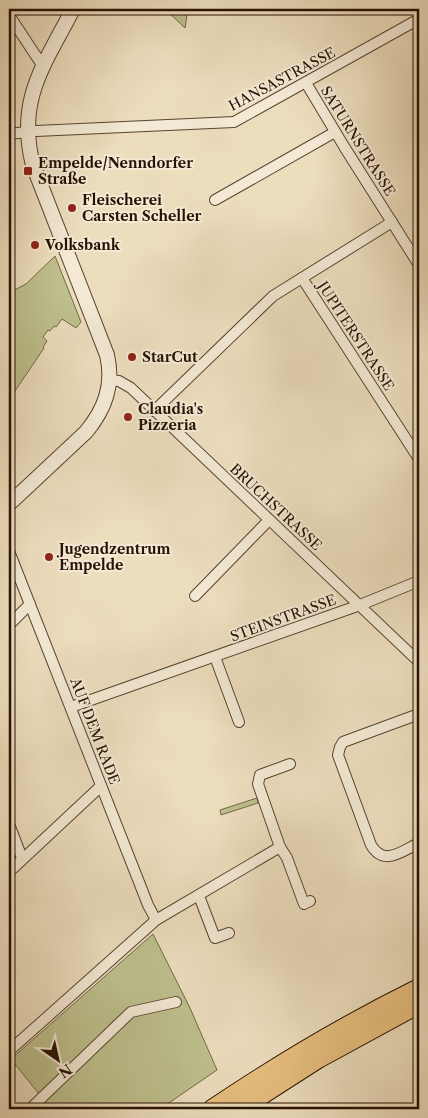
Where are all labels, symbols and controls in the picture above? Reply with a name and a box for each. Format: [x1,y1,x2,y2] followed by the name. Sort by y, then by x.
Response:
[226,43,338,115] street label: HANSASTRASSE
[317,83,399,199] street label: SATURNSTRASSE
[38,154,193,188] place label: Empelde/Nenndorfer Straße
[22,165,34,177] marker: Empelde/Nenndorfer Straße
[82,191,202,225] place label: Fleischerei Carsten Scheller
[66,202,78,214] marker: Fleischerei Carsten Scheller
[44,236,121,254] place label: Volksbank
[29,239,41,251] marker: Volksbank
[313,276,398,394] street label: JUPITERSTRASSE
[142,348,198,366] place label: StarCut
[126,351,138,363] marker: StarCut
[138,400,203,434] place label: Claudia's Pizzeria
[122,411,134,423] marker: Claudia's Pizzeria
[226,460,326,554] street label: BRUCHSTRASSE
[56,540,171,574] place label: Jugendzentrum Empelde
[43,551,55,563] marker: Jugendzentrum Empelde
[228,591,338,645] street label: STEINSTRASSE
[66,674,124,787] street label: AUF DEM RADE
[32,1036,82,1086] north arrow
[55,1060,75,1082] text: N

